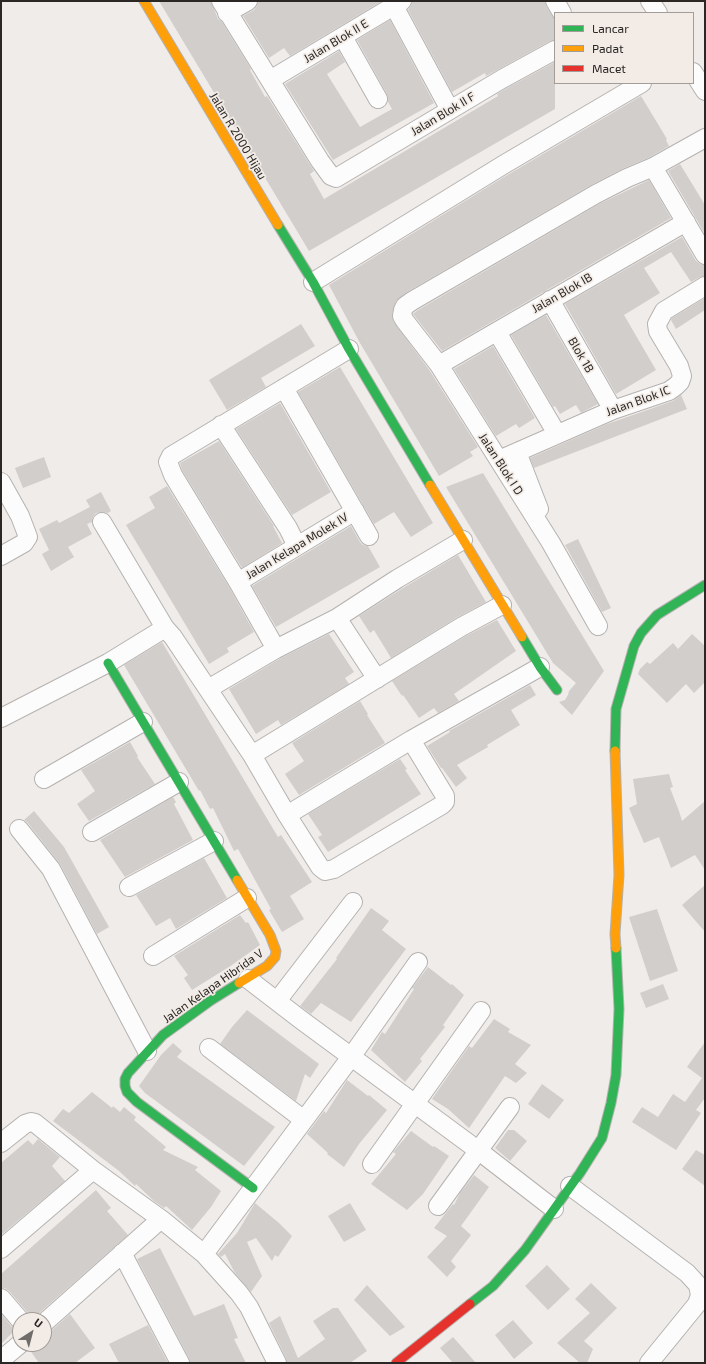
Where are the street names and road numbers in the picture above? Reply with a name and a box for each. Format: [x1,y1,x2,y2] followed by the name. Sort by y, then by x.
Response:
[301,16,371,66] street label: Jalan Blok II E
[408,89,478,139] street label: Jalan Blok II F
[206,90,270,182] street label: Jalan R 2000 Hijau
[529,270,595,316] street label: Jalan Blok IB
[565,335,597,375] street label: Blok 1B
[604,383,672,419] street label: Jalan Blok IC
[476,430,526,498] street label: Jalan Blok I D
[243,510,351,582] street label: Jalan Kelapa Molek IV
[160,946,266,1026] street label: Jalan Kelapa Hibrida V

